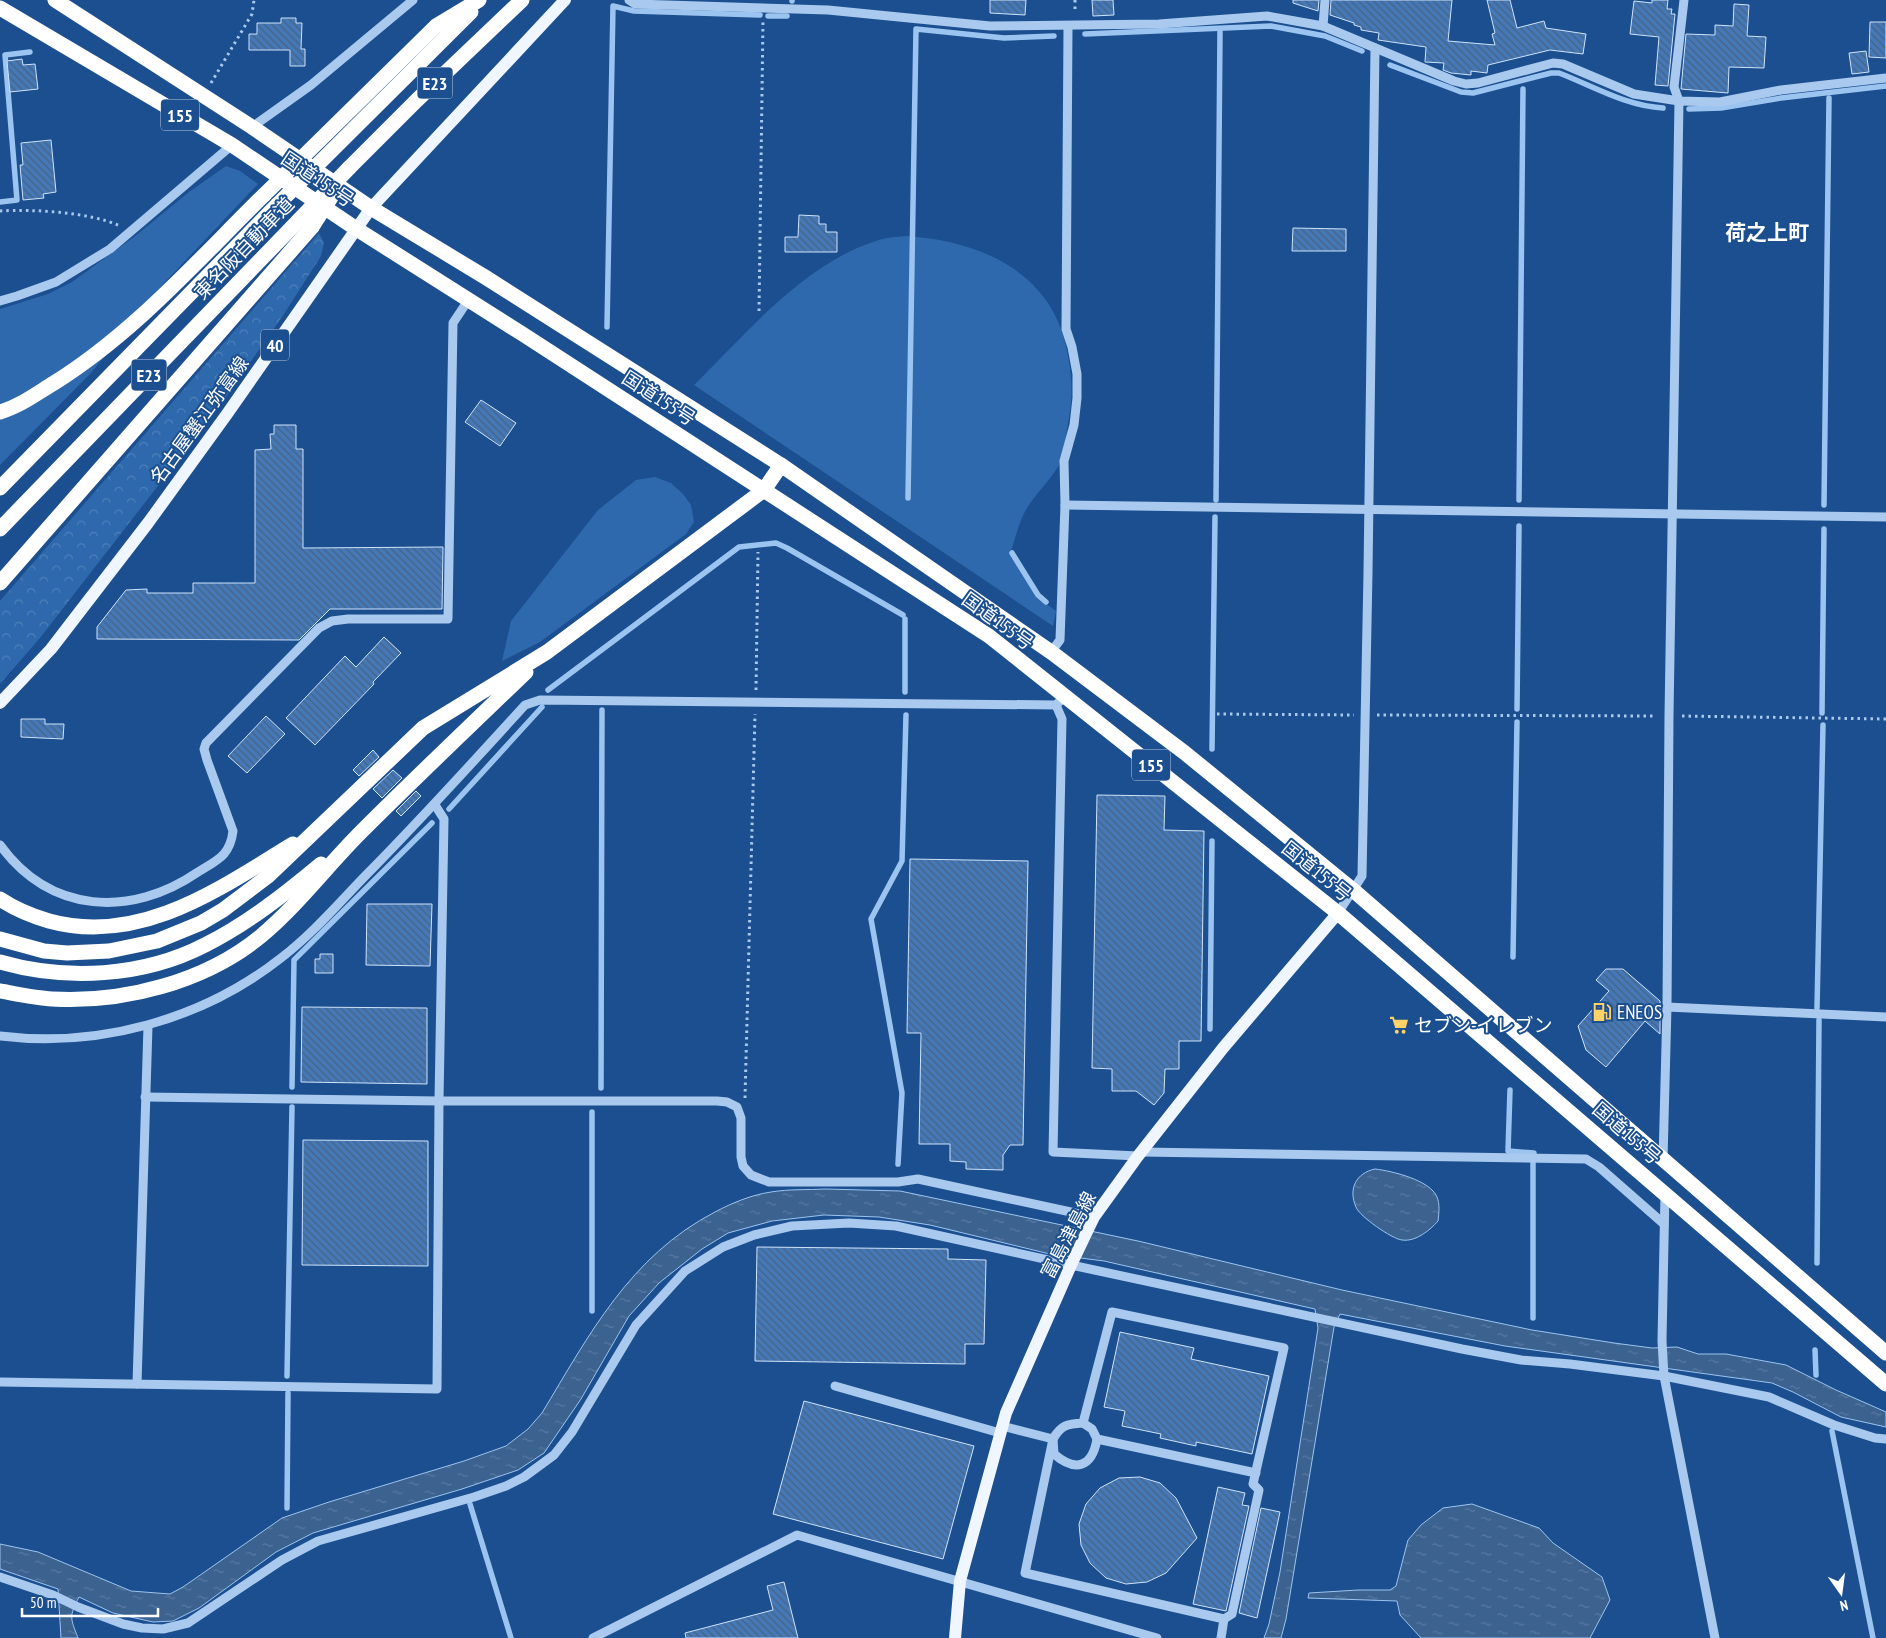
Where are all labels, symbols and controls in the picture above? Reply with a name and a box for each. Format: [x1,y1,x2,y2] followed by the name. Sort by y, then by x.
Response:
[418,68,452,99] road number: E23
[161,100,199,130] road number: 155
[277,146,359,212] street label: 国道155号
[189,192,299,304] street label: 東名阪自動車道
[1725,219,1809,246] district label: 荷之上町
[261,330,289,360] road number: 40
[145,351,253,489] street label: 名古屋蟹江弥富線
[132,360,166,390] road number: E23
[618,365,700,431] street label: 国道155号
[958,587,1038,655] street label: 国道155号
[1132,750,1170,780] road number: 155
[1277,836,1357,906] street label: 国道155号
[1617,1000,1662,1024] place label: ENEOS
[1591,1001,1613,1023] fuel station icon: ENEOS
[1414,1013,1553,1037] place label: セブン-イレブン
[1388,1014,1410,1036] supermarket icon: セブン-イレブン
[1588,1097,1666,1169] street label: 国道155号
[1035,1187,1101,1283] street label: 富島津島線
[1816,1568,1866,1618] north arrow
[22,1586,159,1618] scale bar
[30,1593,56,1612] text: 50 m
[1838,1596,1850,1615] text: N

